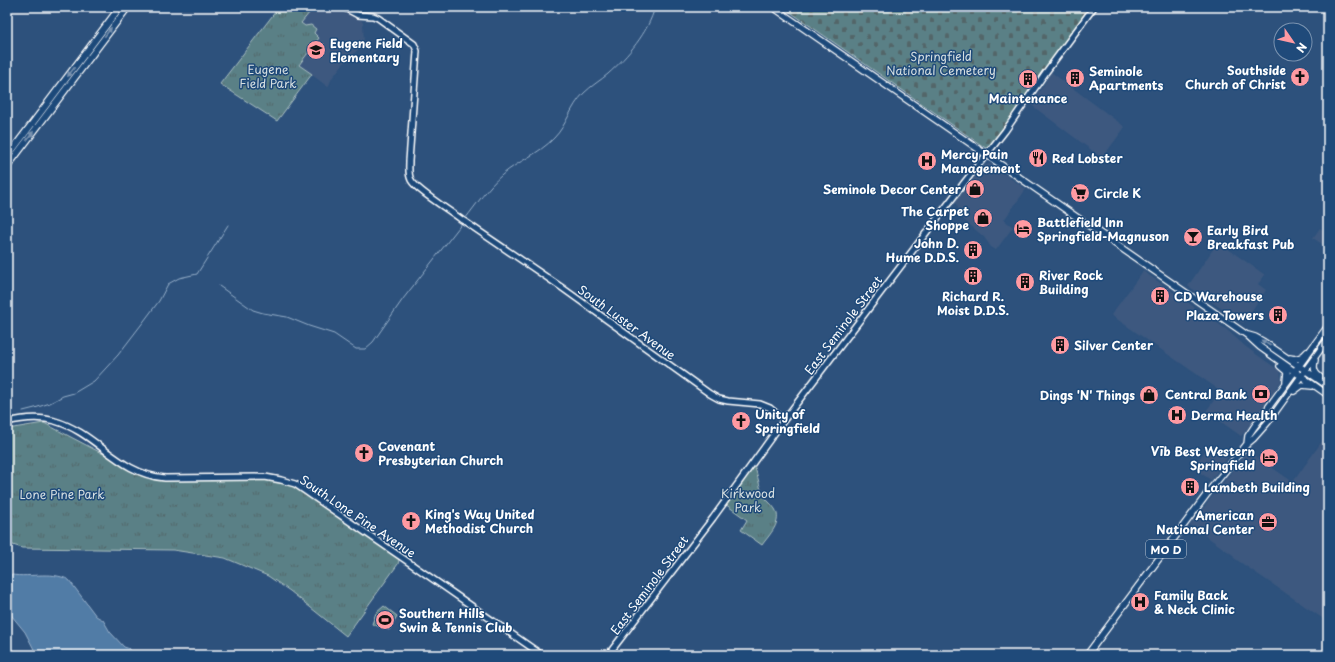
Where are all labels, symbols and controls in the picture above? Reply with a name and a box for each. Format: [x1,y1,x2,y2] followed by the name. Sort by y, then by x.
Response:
[1273,22,1313,62] north arrow
[104,27,113,38] one-way arrow
[330,34,403,66] place label: Eugene Field Elementary
[305,39,327,61] school or university icon: Eugene Field Elementary
[1292,40,1311,56] text: N
[886,47,996,79] park label: Springfield National Cemetery
[239,60,297,92] park label: Eugene Field Park
[1185,61,1286,93] place label: Southside Church of Christ
[1089,62,1164,94] place label: Seminole Apartments
[67,66,76,77] one-way arrow
[1289,66,1311,88] church icon: Southside Church of Christ
[1064,67,1086,89] building icon: Seminole Apartments
[1017,68,1039,90] building icon: Maintenance
[989,89,1068,107] place label: Maintenance
[26,131,34,141] one-way arrow
[941,145,1021,177] place label: Mercy Pain Management
[1027,147,1049,169] restaurant icon: Red Lobster
[1052,149,1123,167] place label: Red Lobster
[916,150,938,172] hospital icon: Mercy Pain Management
[964,178,986,200] shop icon: Seminole Decor Center
[823,180,962,198] place label: Seminole Decor Center
[1069,182,1091,204] supermarket icon: Circle K
[1094,184,1141,202] place label: Circle K
[901,202,969,234] place label: The Carpet Shoppe
[972,207,994,229] shop icon: The Carpet Shoppe
[1037,213,1169,245] place label: Battlefield Inn Springfield-Magnuson
[1012,218,1034,240] hotel icon: Battlefield Inn Springfield-Magnuson
[1207,221,1294,253] place label: Early Bird Breakfast Pub
[1182,226,1204,248] bar icon: Early Bird Breakfast Pub
[886,234,959,266] place label: John D. Hume D.D.S.
[962,239,984,261] building icon: John D. Hume D.D.S.
[962,265,984,287] building icon: Richard R. Moist D.D.S.
[1039,266,1103,298] place label: River Rock Building
[1014,271,1036,293] building icon: River Rock Building
[800,272,886,378] street label: East Seminole Street
[574,280,680,364] street label: South Luster Avenue
[1149,285,1171,307] building icon: CD Warehouse
[937,287,1009,319] place label: Richard R. Moist D.D.S.
[1174,287,1263,305] place label: CD Warehouse
[1267,304,1289,326] building icon: Plaza Towers
[1186,306,1264,324] place label: Plaza Towers
[1049,334,1071,356] building icon: Silver Center
[1074,336,1154,354] place label: Silver Center
[1260,339,1271,347] one-way arrow
[1250,383,1272,405] bank icon: Central Bank
[1138,384,1160,406] shop icon: Dings 'N' Things
[1165,385,1247,403] place label: Central Bank
[1040,386,1135,404] place label: Dings 'N' Things
[1166,404,1188,426] hospital icon: Derma Health
[755,405,820,437] place label: Unity of Springfield
[1191,406,1277,424] place label: Derma Health
[730,410,752,432] church icon: Unity of Springfield
[378,437,503,469] place label: Covenant Presbyterian Church
[353,442,375,464] church icon: Covenant Presbyterian Church
[1151,442,1256,474] place label: Vīb Best Western Springfield
[1258,447,1280,469] hotel icon: Vīb Best Western Springfield
[296,470,420,562] street label: South Lone Pine Avenue
[1179,476,1201,498] building icon: Lambeth Building
[1204,478,1310,496] place label: Lambeth Building
[721,484,775,516] park label: Kirkwood Park
[20,485,105,503] park label: Lone Pine Park
[425,505,534,537] place label: King's Way United Methodist Church
[1156,506,1255,538] place label: American National Center
[400,510,422,532] church icon: King's Way United Methodist Church
[1257,511,1279,533] office icon: American National Center
[606,532,692,638] street label: East Seminole Street
[1146,540,1186,558] road number: MO D
[1154,586,1235,618] place label: Family Back & Neck Clinic
[1129,591,1151,613] hospital icon: Family Back & Neck Clinic
[399,604,512,636] place label: Southern Hills Swin & Tennis Club
[374,609,396,631] sports icon: Southern Hills Swin & Tennis Club

